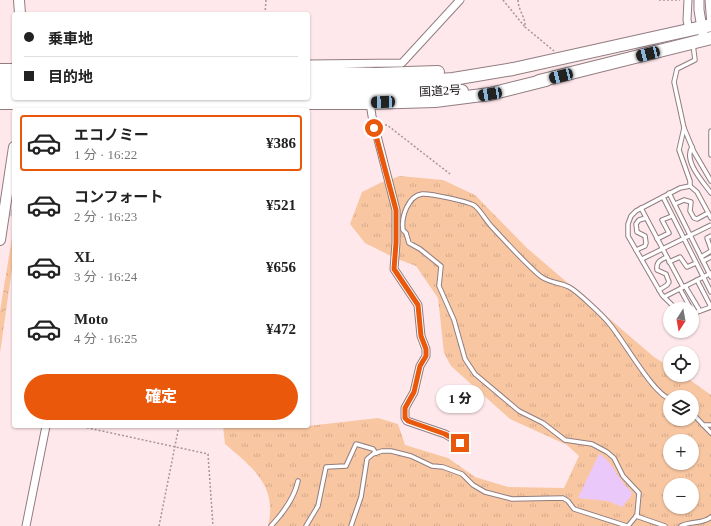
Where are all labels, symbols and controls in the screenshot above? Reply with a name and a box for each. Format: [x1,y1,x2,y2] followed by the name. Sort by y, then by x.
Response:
[48,31,93,47] text: 乗車地
[635,45,661,63] car
[548,67,574,85] car
[48,69,93,85] text: 目的地
[419,83,461,99] street label: 国道2号
[477,86,503,102] car
[371,96,395,108] car
[365,119,383,137] route start
[26,125,62,161] icon: car
[74,127,149,143] text: エコノミー
[266,135,296,151] text: ¥386
[74,147,137,162] text: 1 分 · 16:22
[26,187,62,223] icon: car
[74,189,164,205] text: コンフォート
[266,197,296,213] text: ¥521
[74,209,137,224] text: 2 分 · 16:23
[26,249,62,285] icon: car
[74,249,95,265] text: XL
[266,259,296,275] text: ¥656
[74,269,137,284] text: 3 分 · 16:24
[663,302,699,338] north arrow
[663,302,699,514] map controls
[26,311,62,347] icon: car
[74,311,108,327] text: Moto
[266,321,296,337] text: ¥472
[74,331,137,346] text: 4 分 · 16:25
[663,346,699,382] button: locate
[24,374,298,420] button: 確定
[436,385,484,413] callout: 1 分
[663,390,699,426] button: layers
[449,391,471,406] text: 1 分
[451,434,469,452] route end
[663,434,699,470] button: +
[663,478,699,514] button: −

